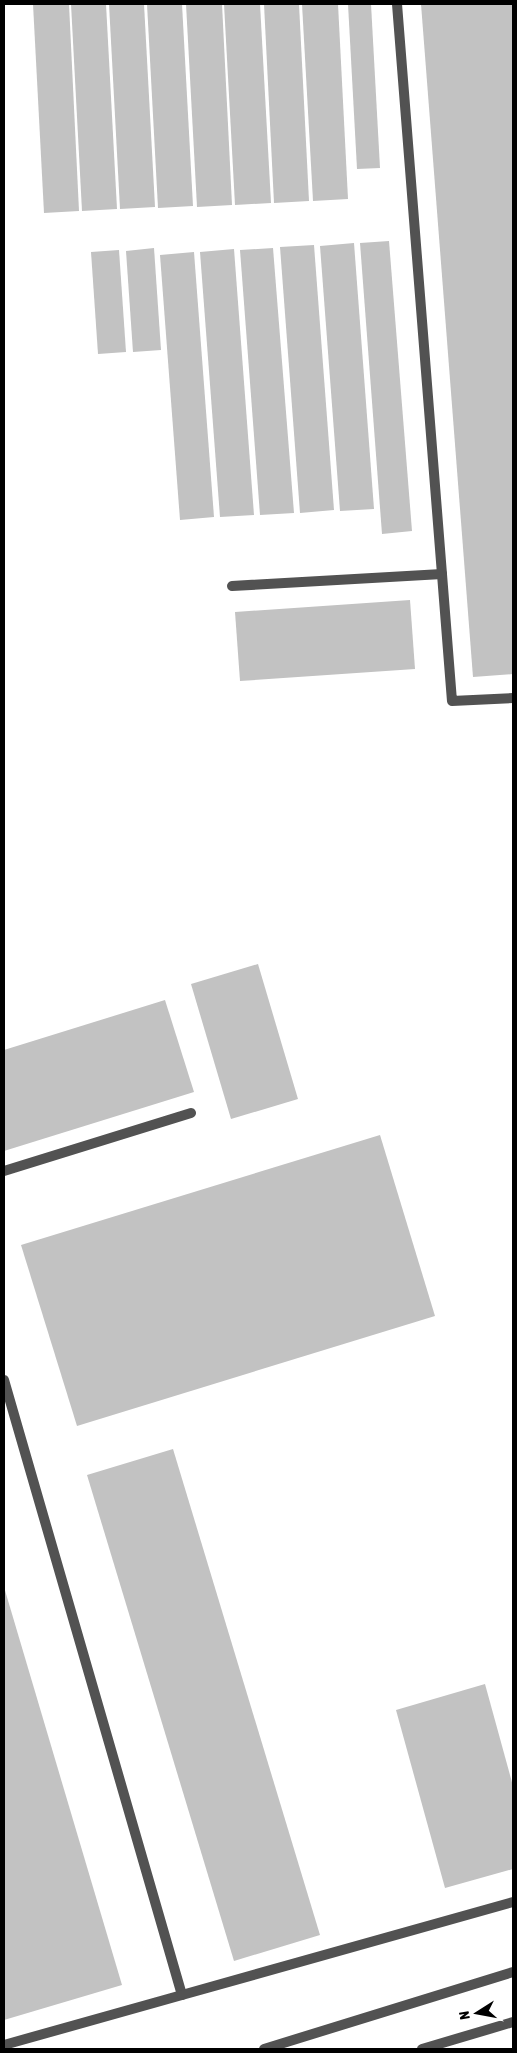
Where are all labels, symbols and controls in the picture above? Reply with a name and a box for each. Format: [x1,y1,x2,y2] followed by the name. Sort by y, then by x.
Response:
[452,1988,502,2038] north arrow
[456,2010,473,2021] text: N

